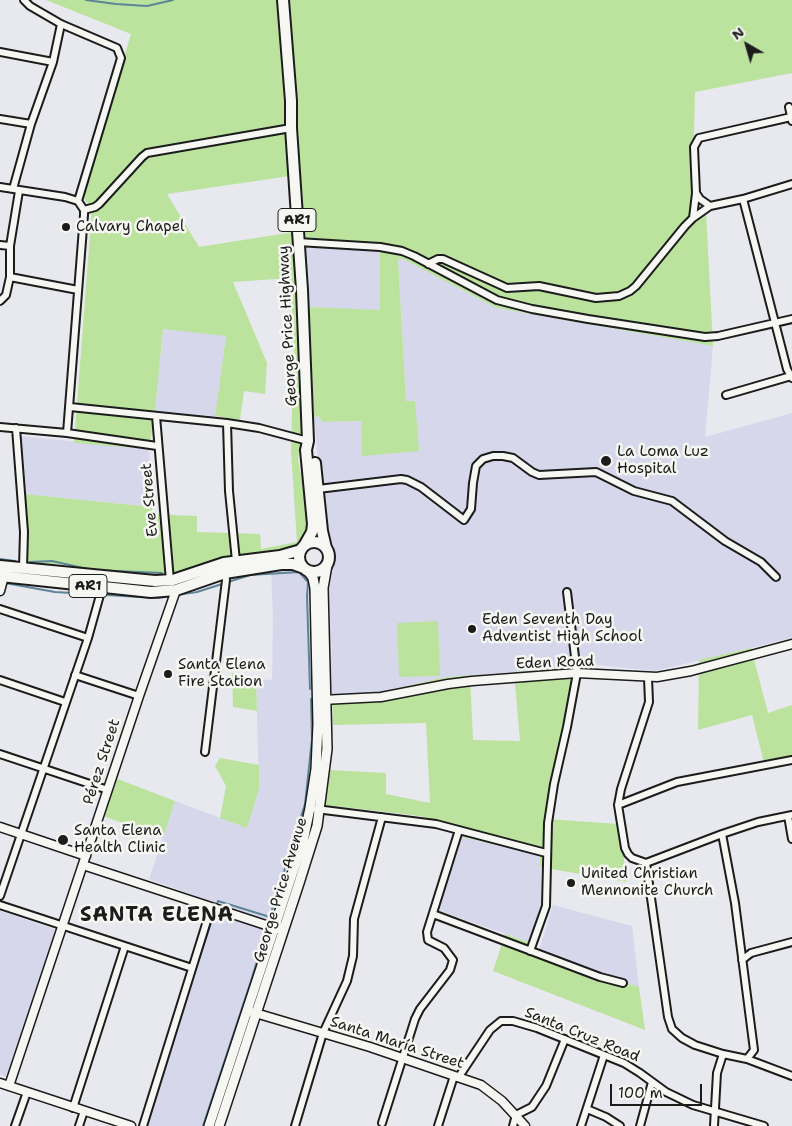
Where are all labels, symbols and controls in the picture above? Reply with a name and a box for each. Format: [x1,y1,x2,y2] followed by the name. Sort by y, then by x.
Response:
[722,20,772,70] north arrow
[728,23,748,44] text: N
[278,208,316,232] road number: AR1
[76,218,185,236] place label: Calvary Chapel
[60,221,72,233] marker: Calvary Chapel
[275,245,301,407] street label: George Price Highway
[617,443,709,478] place label: La Loma Luz Hospital
[599,454,613,468] marker: La Loma Luz Hospital
[138,462,162,538] street label: Eve Street
[69,574,107,598] road number: AR1
[482,611,642,646] place label: Eden Seventh Day Adventist High School
[466,623,478,635] marker: Eden Seventh Day Adventist High School
[515,653,595,673] street label: Eden Road
[178,656,265,691] place label: Santa Elena Fire Station
[162,668,174,680] marker: Santa Elena Fire Station
[80,717,124,807] street label: Pérez Street
[250,815,312,965] street label: George Price Avenue
[74,822,166,857] place label: Santa Elena Health Clinic
[56,833,70,847] marker: Santa Elena Health Clinic
[581,865,713,900] place label: United Christian Mennonite Church
[565,877,577,889] marker: United Christian Mennonite Church
[79,904,235,928] district label: SANTA ELENA
[522,1004,642,1066] street label: Santa Cruz Road
[328,1013,466,1073] street label: Santa María Street
[612,1074,704,1106] scale bar
[618,1083,663,1103] text: 100 m

